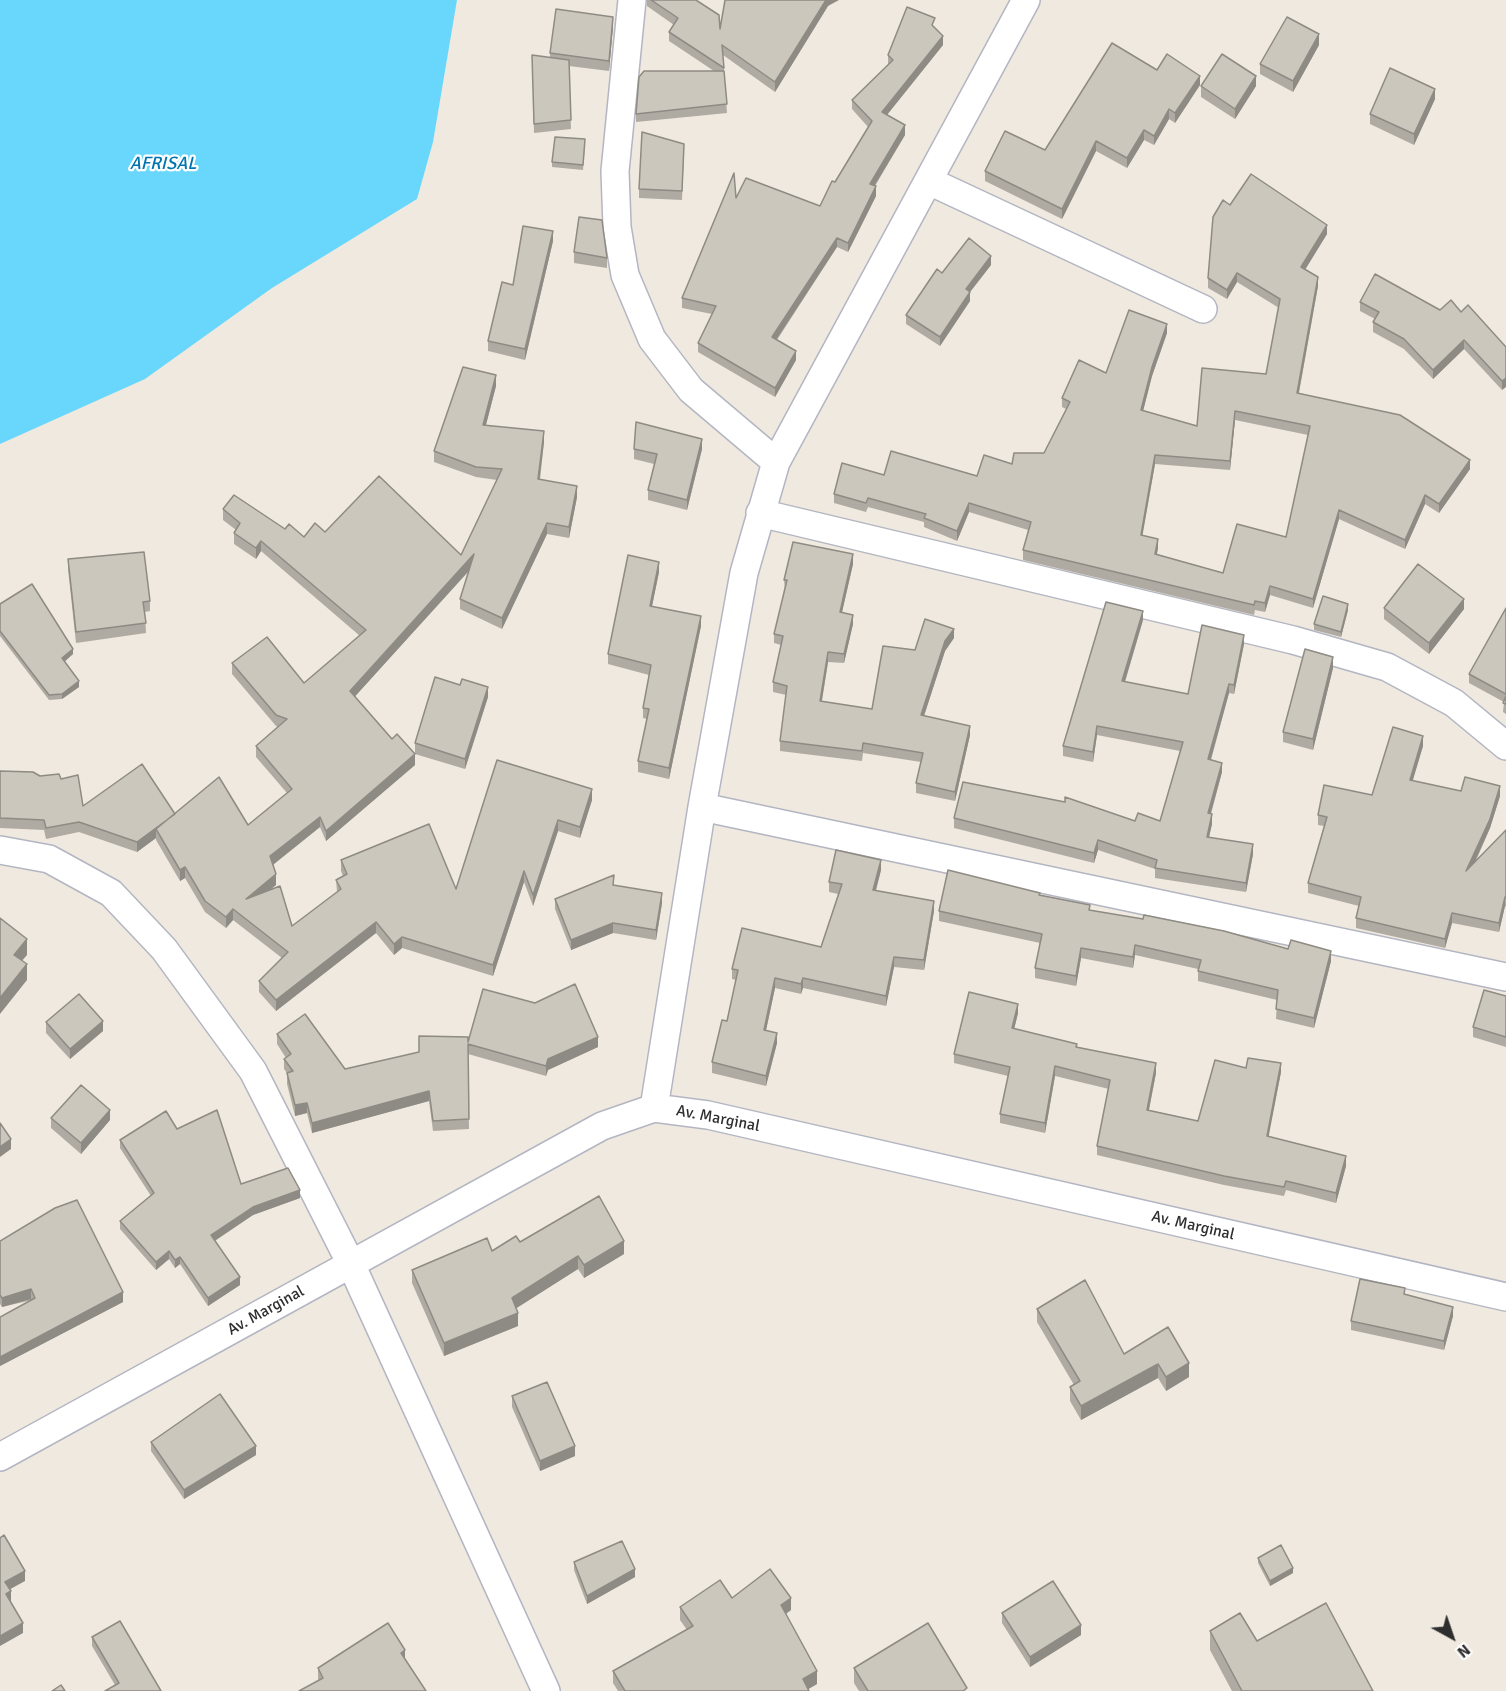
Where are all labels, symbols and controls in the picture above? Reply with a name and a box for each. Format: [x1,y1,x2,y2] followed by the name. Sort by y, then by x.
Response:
[130,153,196,175] water label: AFRISAL
[675,1101,761,1137] street label: Av. Marginal
[1150,1207,1236,1245] street label: Av. Marginal
[224,1282,308,1340] street label: Av. Marginal
[1422,1607,1482,1667] north arrow
[1453,1640,1474,1662] text: N

